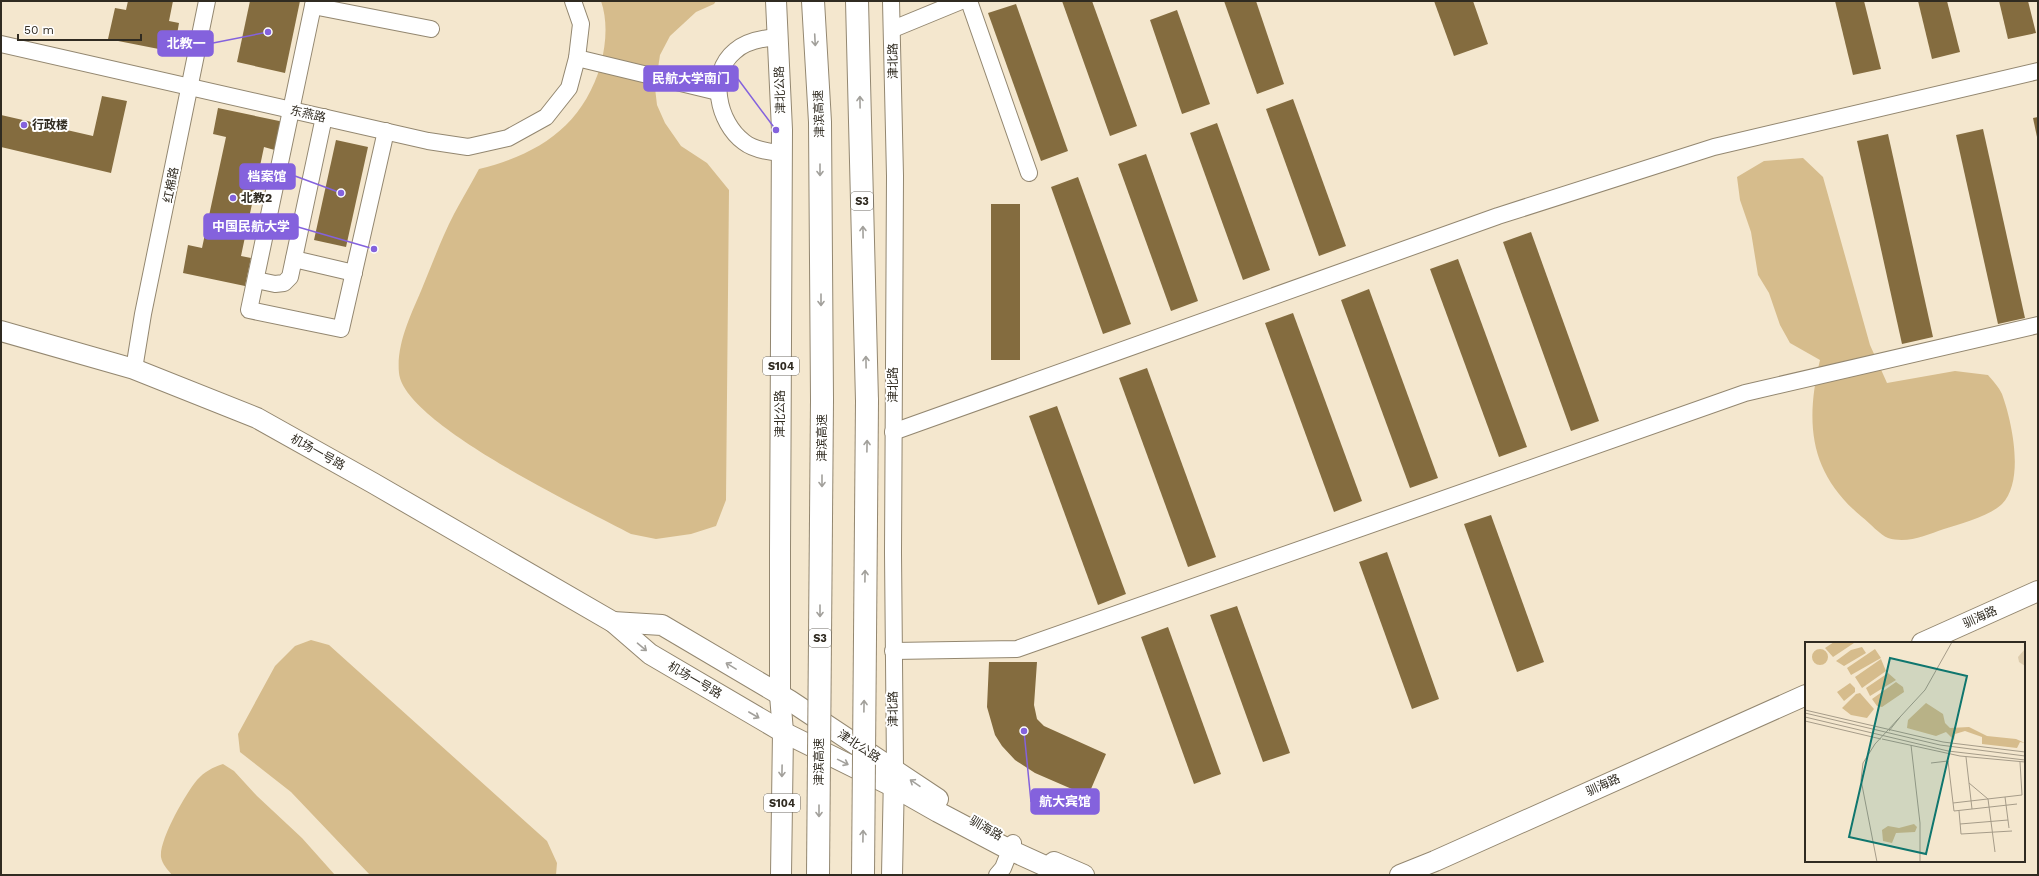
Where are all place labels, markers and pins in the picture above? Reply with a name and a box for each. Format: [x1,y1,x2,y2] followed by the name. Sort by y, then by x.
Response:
[158,31,213,56] callout: 北教一
[644,66,738,91] callout: 民航大学南门
[32,118,68,132] place label: 行政楼
[19,120,29,130] marker: 行政楼
[240,164,295,189] callout: 档案馆
[241,191,272,205] place label: 北教2
[228,193,238,203] marker: 北教2
[204,214,298,239] callout: 中国民航大学
[1031,789,1099,814] callout: 航大宾馆

